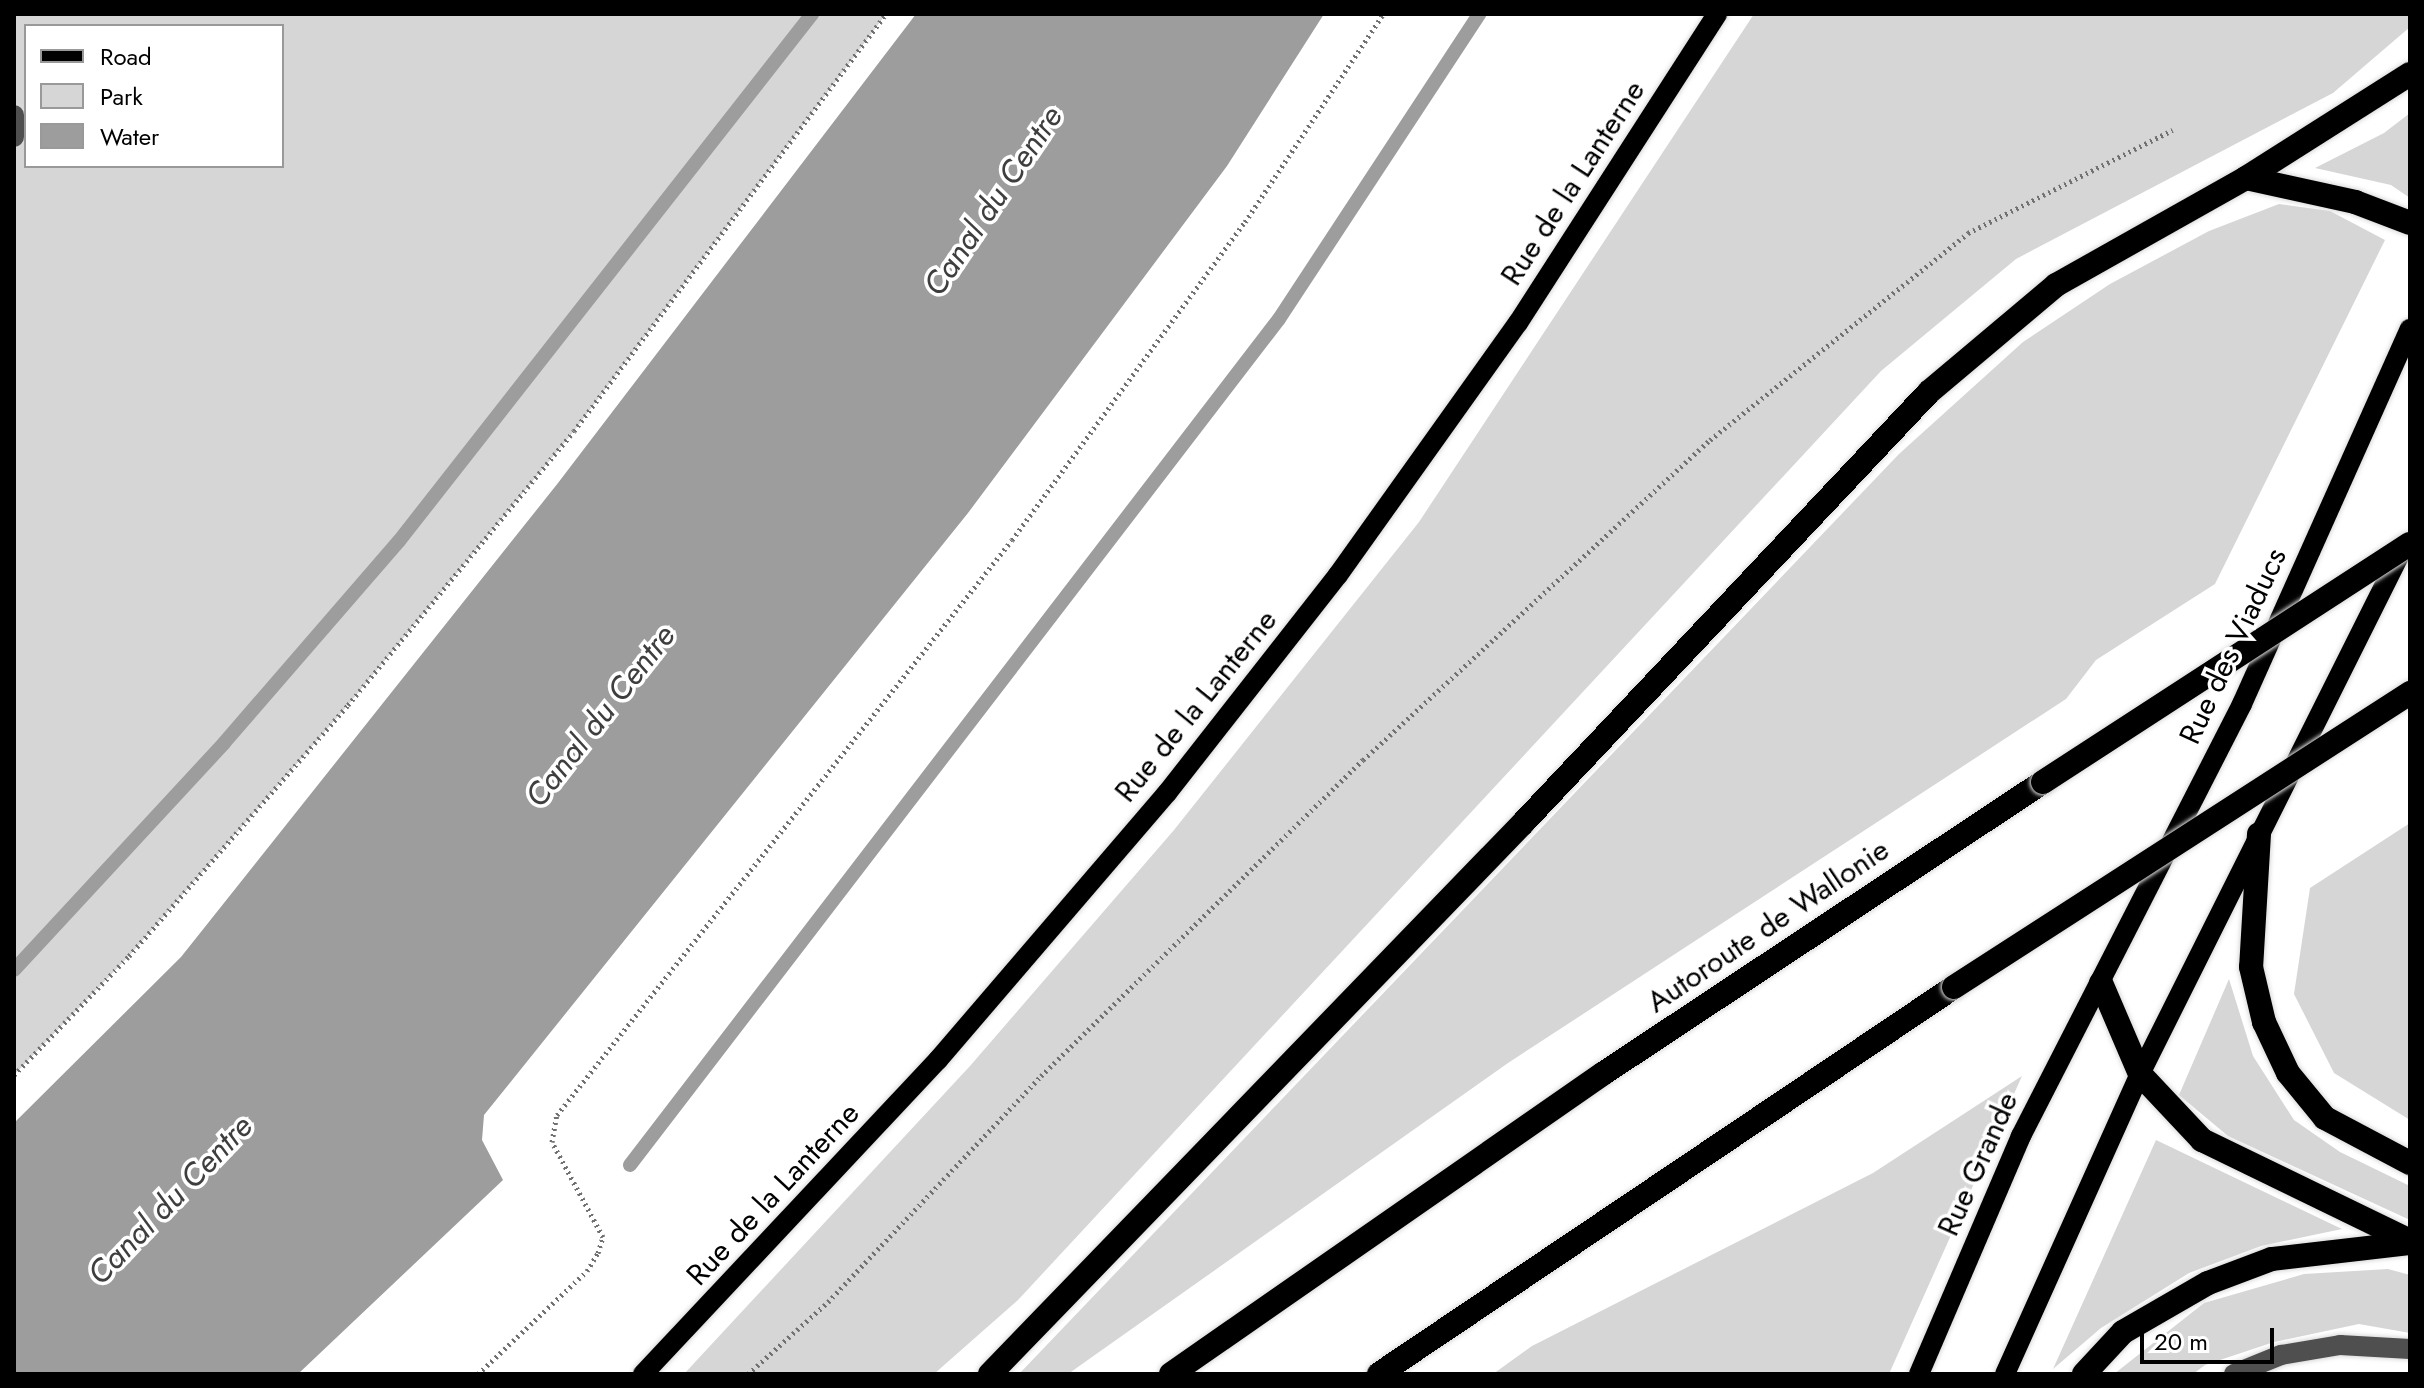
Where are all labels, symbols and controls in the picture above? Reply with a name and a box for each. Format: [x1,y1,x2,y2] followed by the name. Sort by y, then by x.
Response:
[24,24,284,168] legend
[100,39,152,74] text: Road
[1493,74,1653,292] street label: Rue de la Lanterne
[100,79,143,114] text: Park
[915,99,1071,303] water label: Canal du Centre
[100,119,159,154] text: Water
[2172,542,2294,750] street label: Rue des Viaducs
[1108,603,1284,809] street label: Rue de la Lanterne
[517,617,683,815] water label: Canal du Centre
[1640,832,1896,1020] street label: Autoroute de Wallonie
[1930,1087,2026,1241] street label: Rue Grande
[679,1095,867,1293] street label: Rue de la Lanterne
[80,1107,260,1293] water label: Canal du Centre
[2144,1312,2278,1362] scale bar
[2154,1324,2208,1359] text: 20 m

